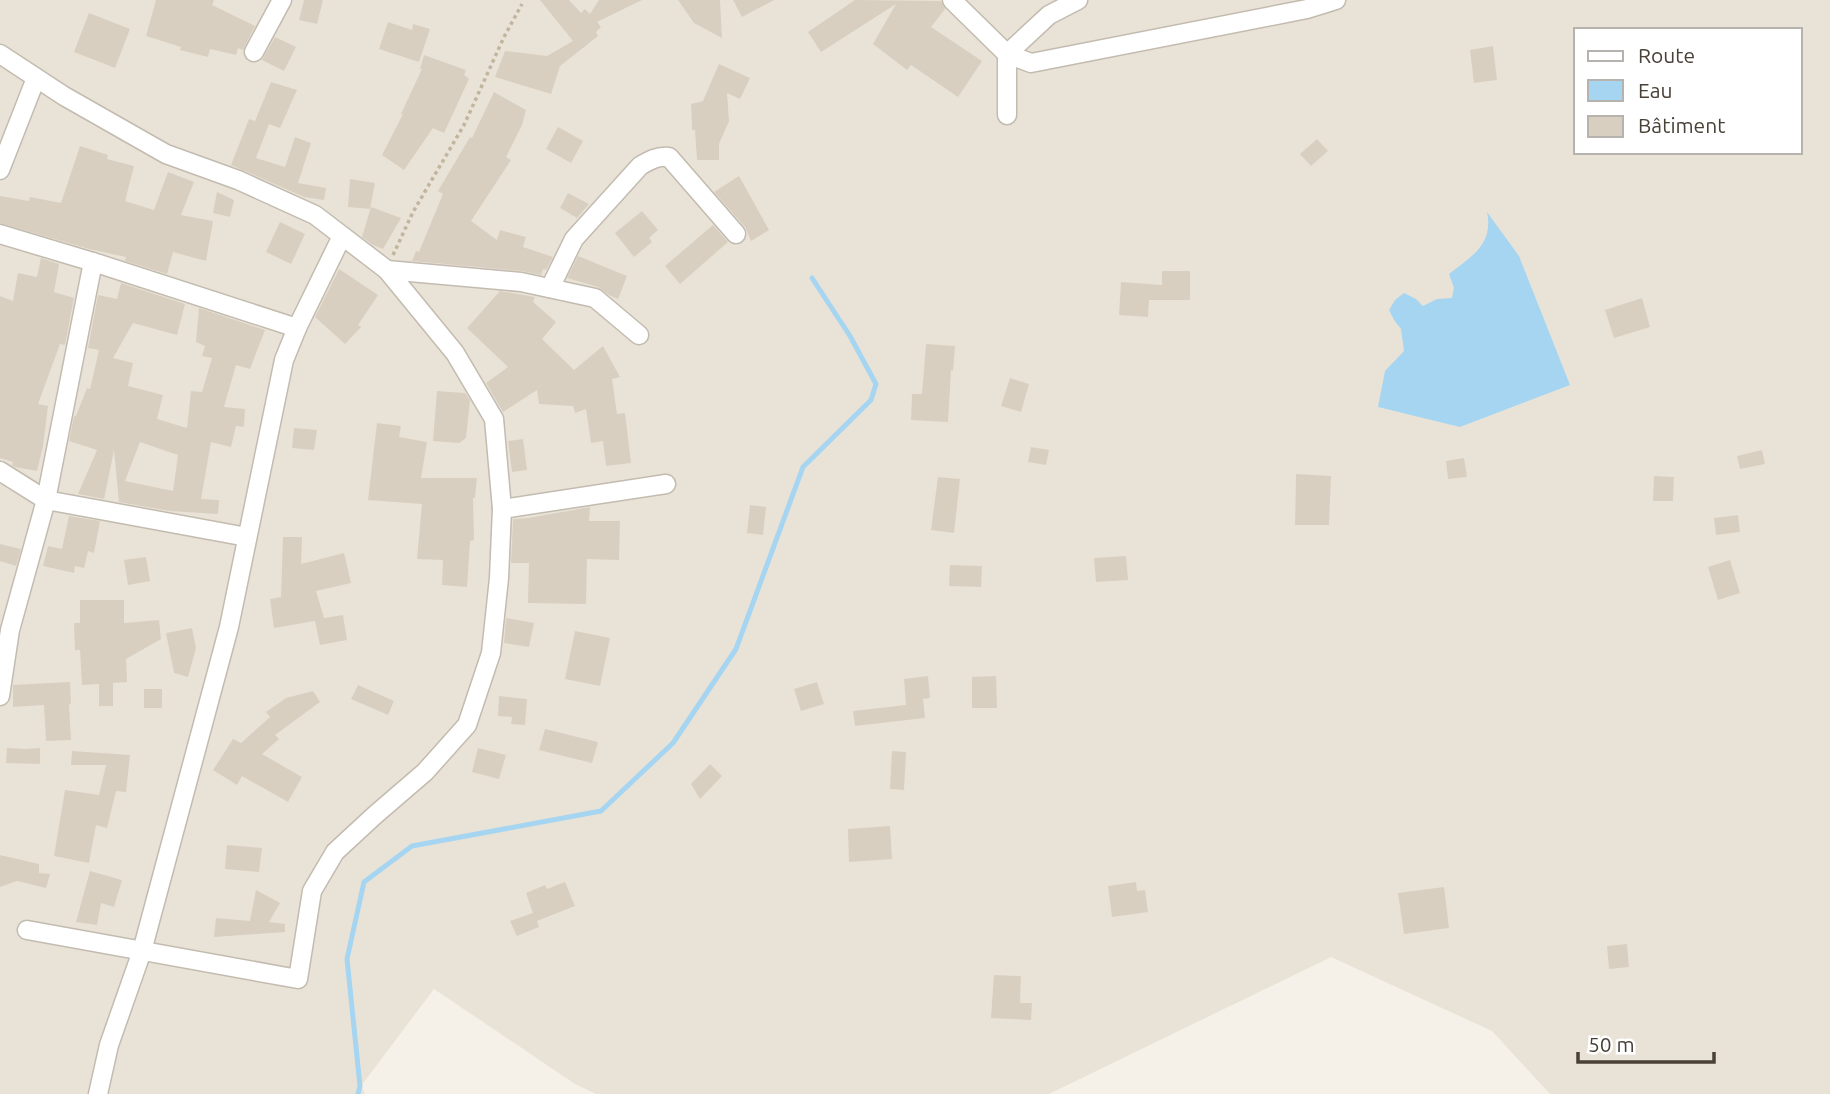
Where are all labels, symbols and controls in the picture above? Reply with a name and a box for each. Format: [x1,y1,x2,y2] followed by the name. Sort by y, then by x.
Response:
[1574,28,1802,154] legend
[1638,43,1695,67] text: Route
[1638,78,1673,102] text: Eau
[1638,113,1725,137] text: Bâtiment
[1578,1020,1714,1064] scale bar
[1588,1032,1635,1056] text: 50 m

